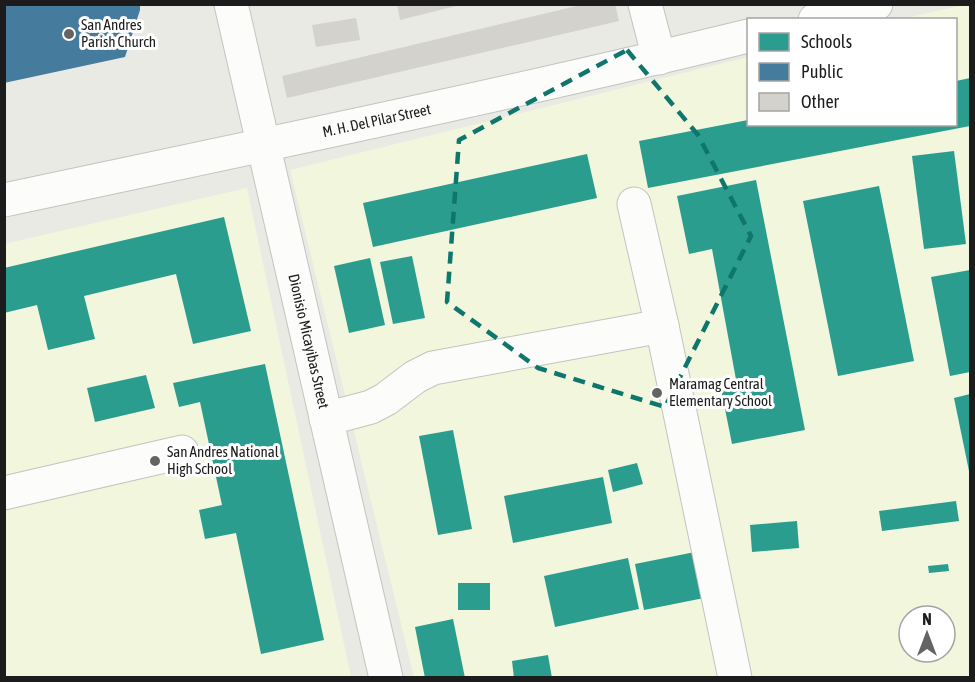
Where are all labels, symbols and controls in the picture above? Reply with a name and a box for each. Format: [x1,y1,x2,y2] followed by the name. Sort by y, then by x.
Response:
[81,16,156,50] place label: San Andres Parish Church
[747,18,957,126] legend
[62,27,76,41] marker: San Andres Parish Church
[801,31,852,52] text: Schools
[801,61,843,82] text: Public
[801,91,840,112] text: Other
[321,100,432,140] street label: M. H. Del Pilar Street
[285,272,333,410] street label: Dionisio Micayibas Street
[669,375,772,409] place label: Maramag Central Elementary School
[650,386,664,400] marker: Maramag Central Elementary School
[167,443,279,477] place label: San Andres National High School
[148,454,162,468] marker: San Andres National High School
[897,604,957,664] north arrow
[922,610,932,628] text: N

